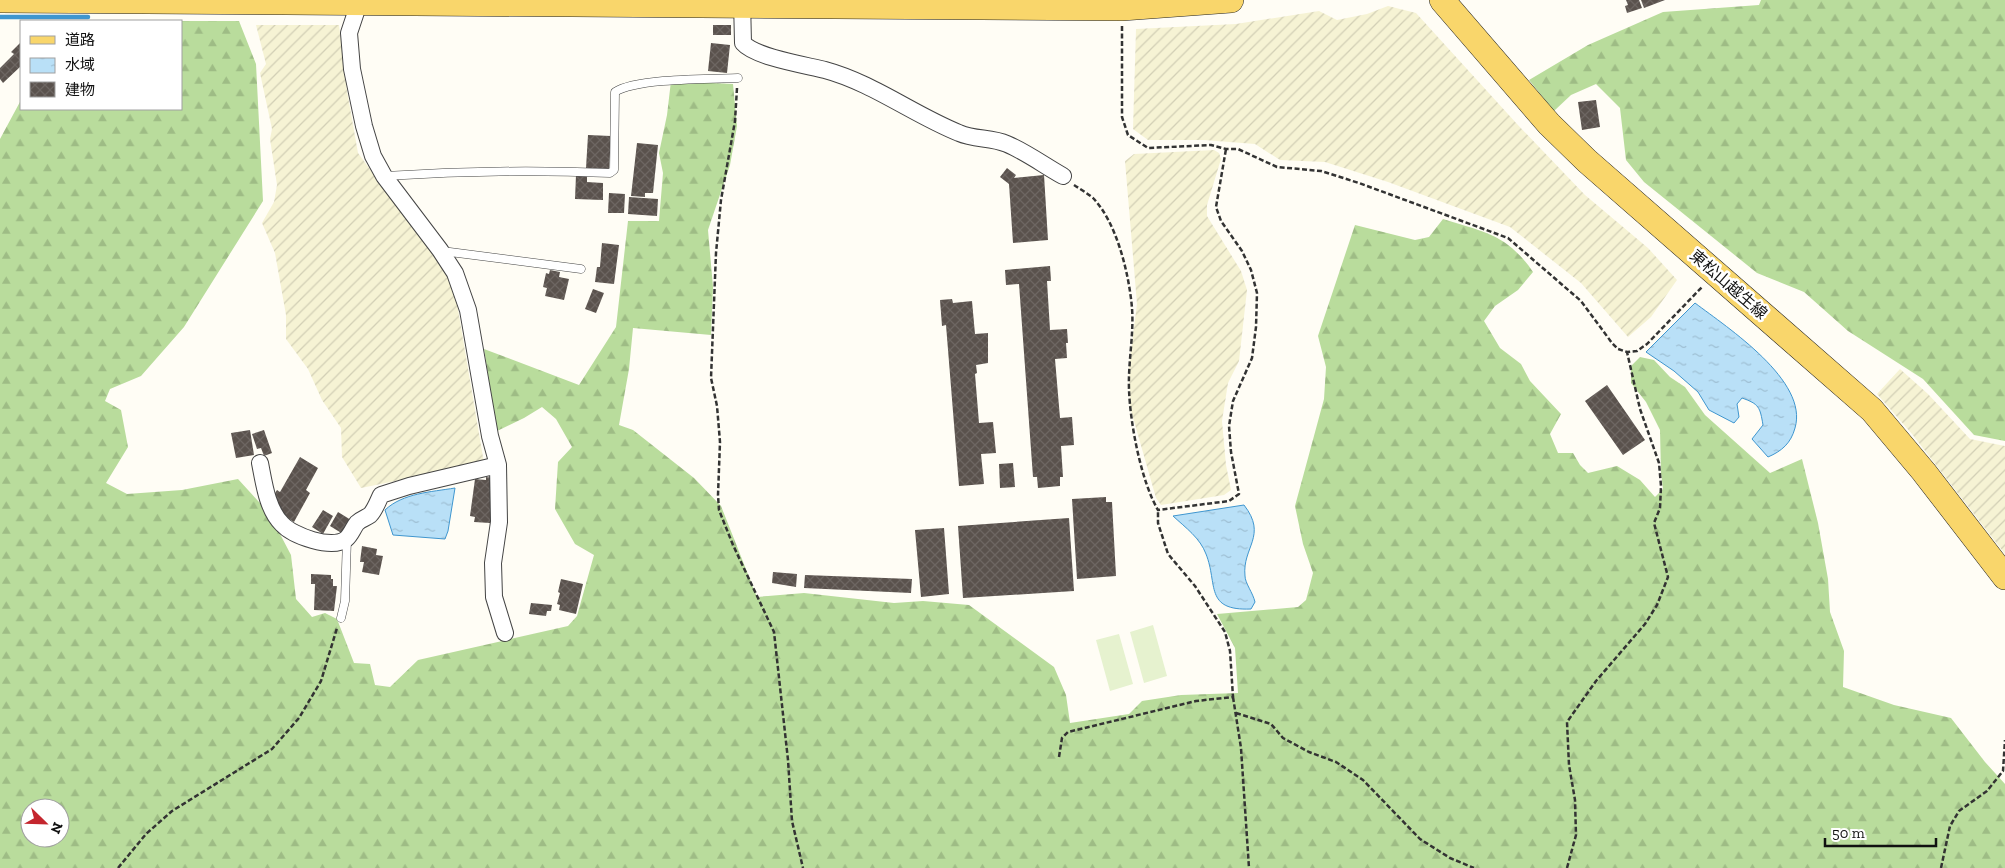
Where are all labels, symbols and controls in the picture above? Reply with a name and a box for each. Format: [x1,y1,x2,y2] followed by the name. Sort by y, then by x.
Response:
[20,20,182,110] legend
[65,31,95,49] text: 道路
[65,56,95,74] text: 水域
[65,81,95,99] text: 建物
[1686,246,1771,323] street label: 東松山越生線
[20,798,70,848] north arrow
[1825,816,1936,848] scale bar
[46,820,66,836] text: N
[1832,824,1865,842] text: 50 m

